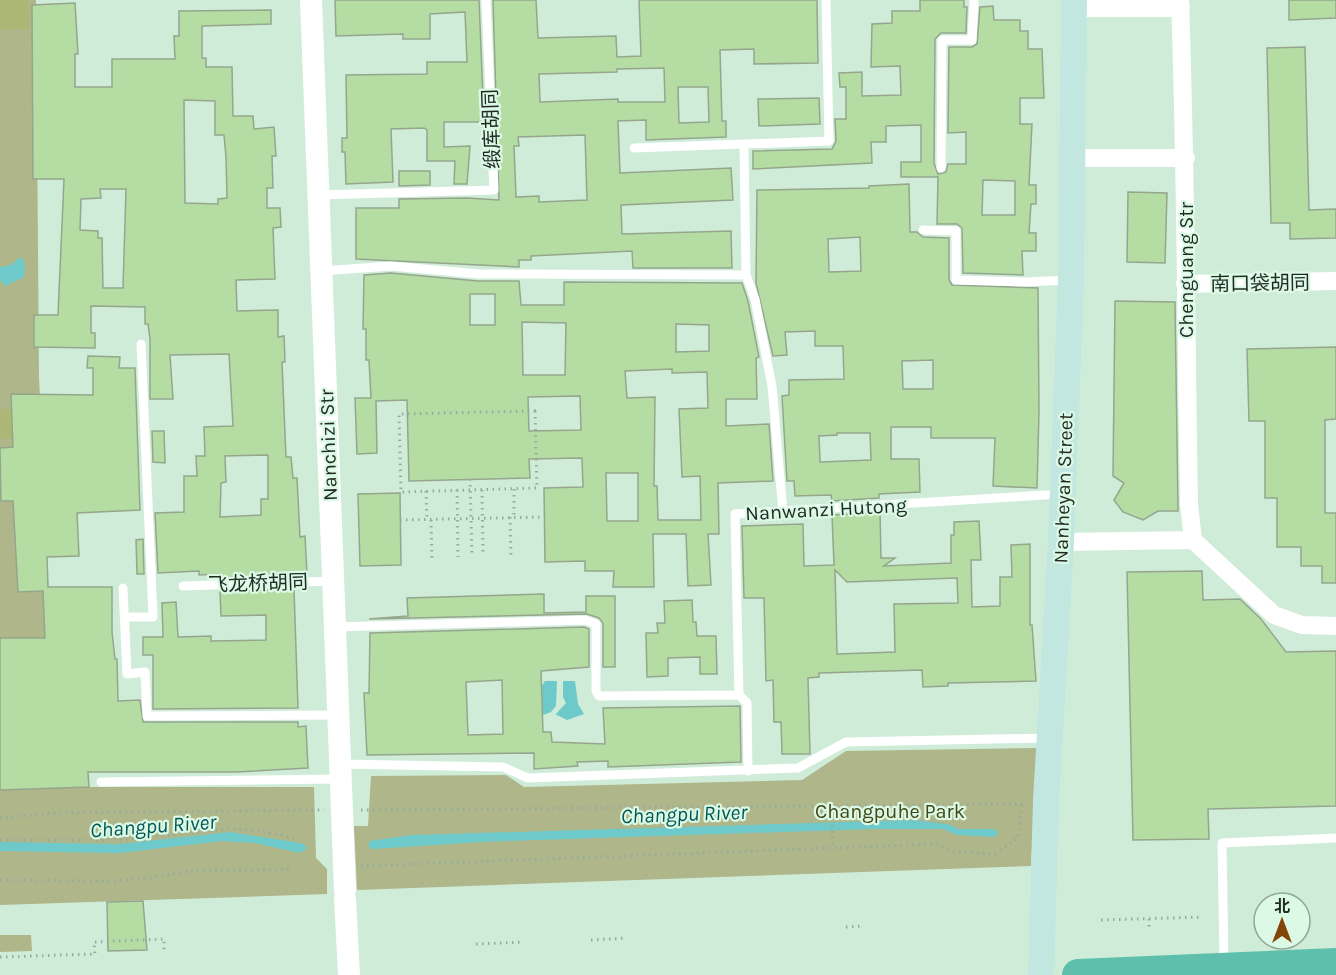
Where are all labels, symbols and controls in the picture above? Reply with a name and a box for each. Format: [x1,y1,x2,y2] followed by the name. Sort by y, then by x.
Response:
[479,89,504,169] street label: 缎库胡同
[1175,201,1198,338] street label: Chenguang Str
[1210,271,1310,296] street label: 南口袋胡同
[315,388,342,501] street label: Nanchizi Str
[1049,412,1078,564] street label: Nanheyan Street
[745,494,907,525] street label: Nanwanzi Hutong
[208,570,308,597] street label: 飞龙桥胡同
[620,800,748,828] water label: Changpu River
[815,800,965,823] park label: Changpuhe Park
[89,810,218,842] water label: Changpu River
[1252,891,1312,951] north arrow
[1274,897,1290,916] text: 北

